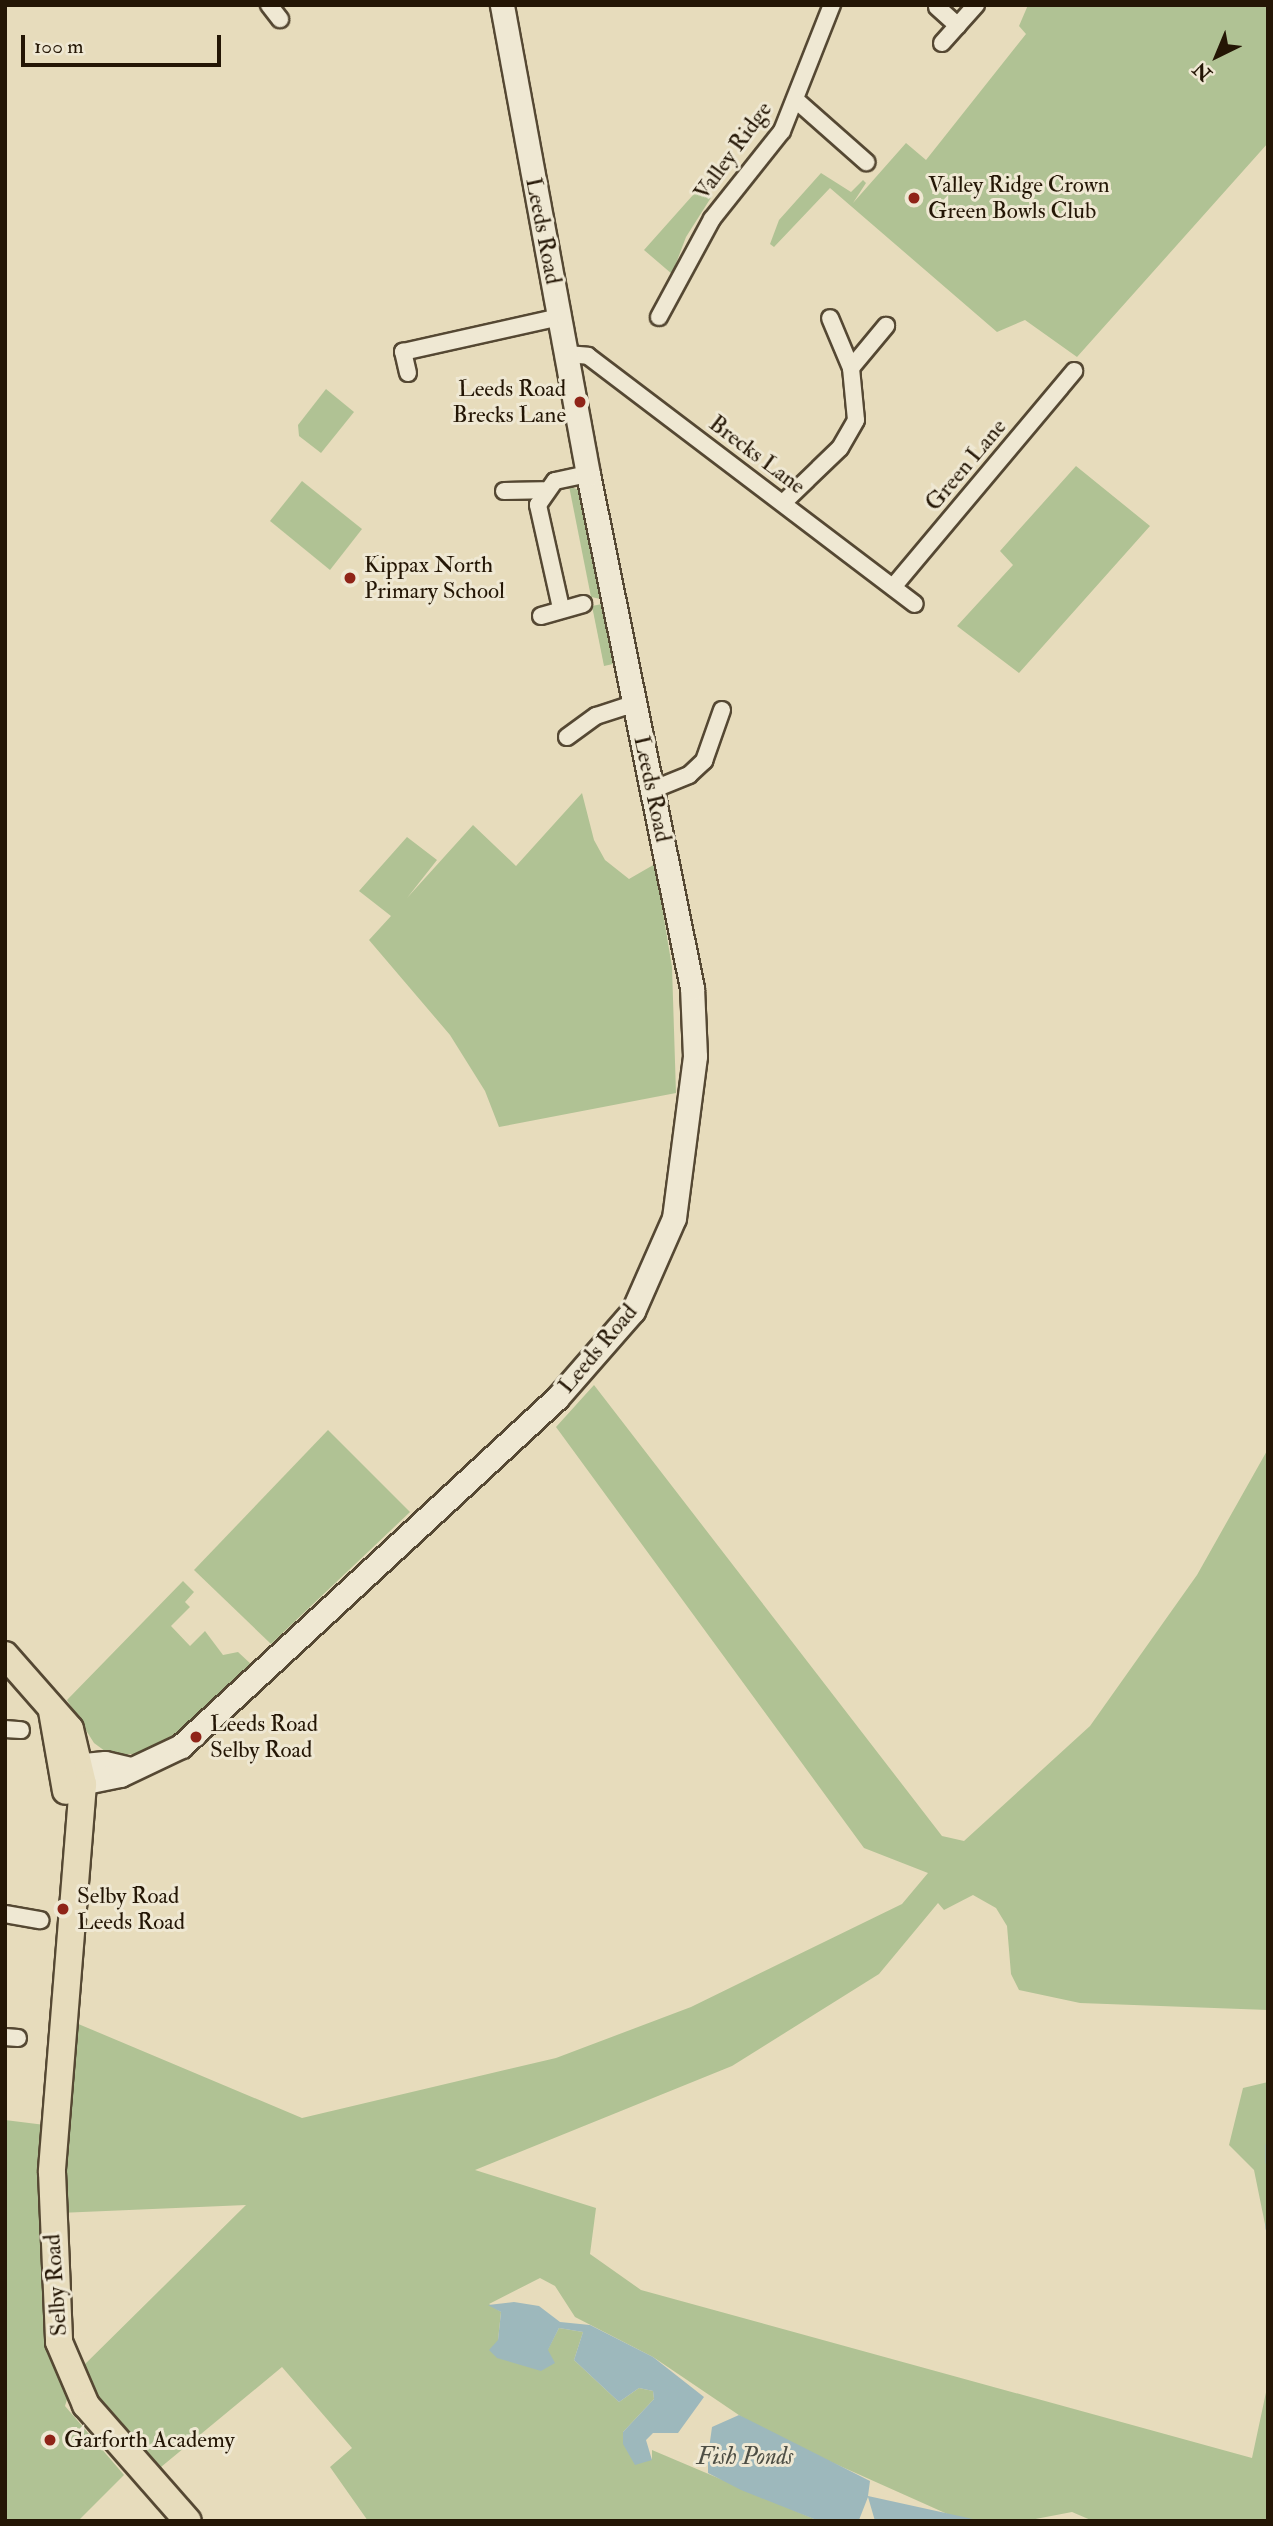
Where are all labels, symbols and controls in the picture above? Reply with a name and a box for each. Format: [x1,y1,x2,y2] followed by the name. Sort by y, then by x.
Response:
[24,21,224,65] scale bar
[1182,21,1252,91] north arrow
[34,33,84,60] text: 100 m
[1188,57,1217,86] text: N
[688,96,778,206] street label: Valley Ridge
[928,171,1110,225] place label: Valley Ridge Crown Green Bowls Club
[519,175,567,287] street label: Leeds Road
[906,190,922,206] marker: Valley Ridge Crown Green Bowls Club
[453,375,566,429] place label: Leeds Road Brecks Lane
[572,394,588,410] marker: Leeds Road Brecks Lane
[703,410,811,500] street label: Brecks Lane
[920,413,1012,517] street label: Green Lane
[364,551,505,605] place label: Kippax North Primary School
[342,570,358,586] marker: Kippax North Primary School
[627,733,677,845] street label: Leeds Road
[553,1299,643,1399] street label: Leeds Road
[210,1710,318,1764] place label: Leeds Road Selby Road
[188,1729,204,1745] marker: Leeds Road Selby Road
[77,1882,185,1936] place label: Selby Road Leeds Road
[55,1901,71,1917] marker: Selby Road Leeds Road
[39,2233,73,2337] street label: Selby Road
[64,2426,235,2454] place label: Garforth Academy
[42,2432,58,2448] marker: Garforth Academy
[697,2443,793,2471] water label: Fish Ponds

